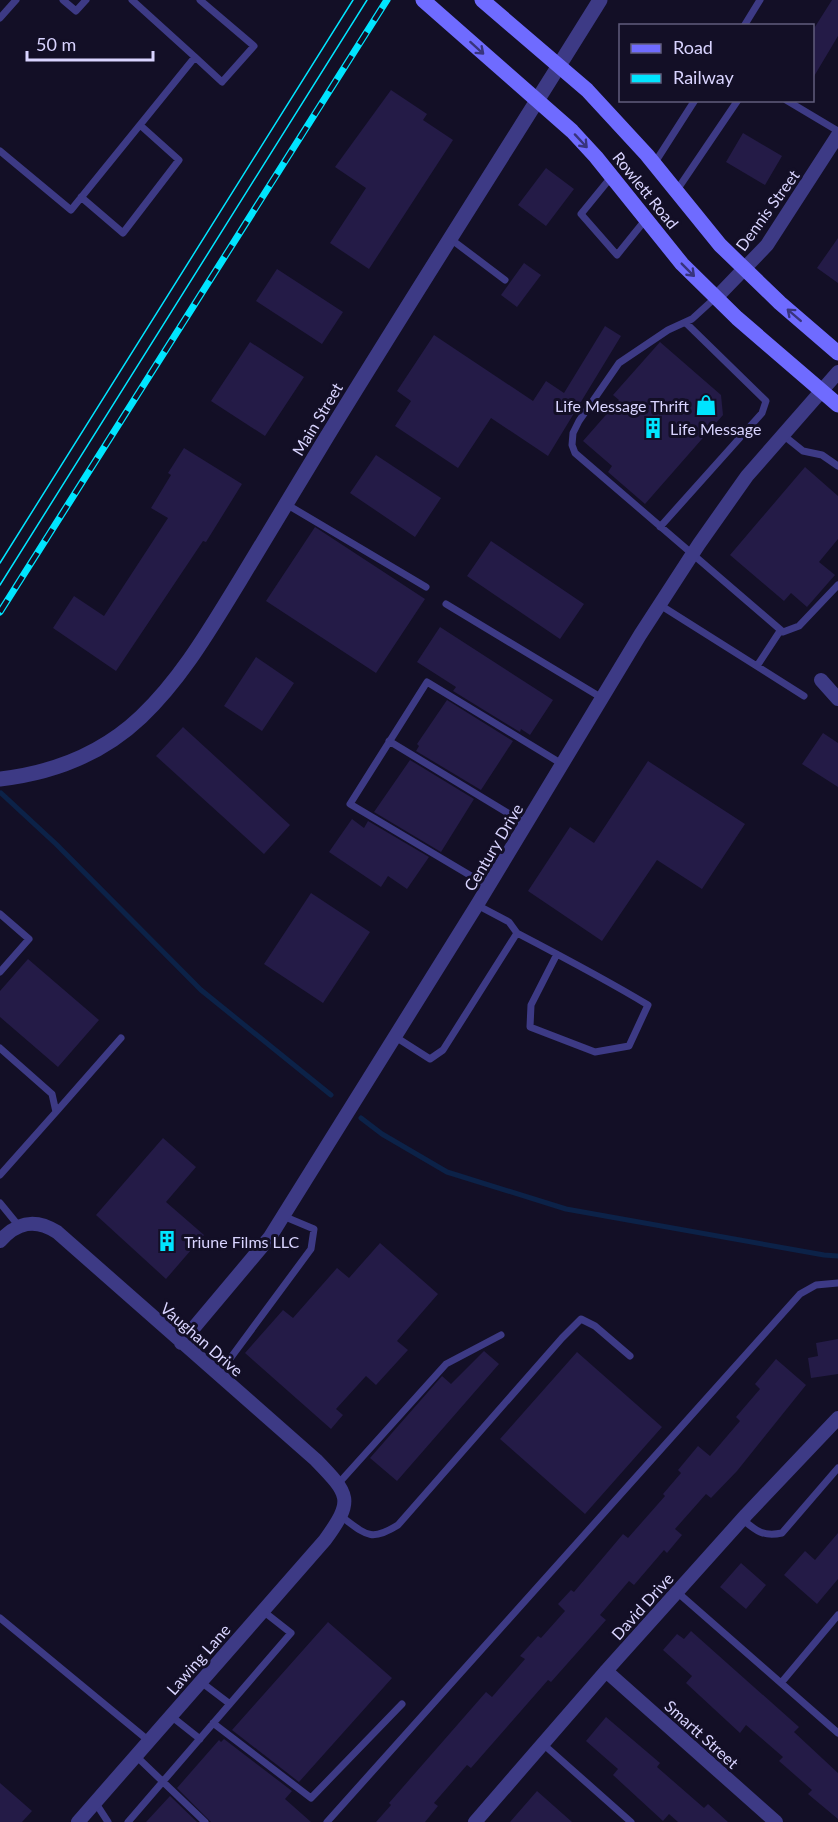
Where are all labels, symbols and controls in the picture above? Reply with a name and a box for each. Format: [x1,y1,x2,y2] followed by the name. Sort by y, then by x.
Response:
[27,24,153,62] scale bar
[619,24,814,102] legend
[36,33,76,55] text: 50 m
[673,36,713,58] text: Road
[469,41,484,55] one-way arrow
[673,66,734,88] text: Railway
[574,134,589,149] one-way arrow
[609,148,683,232] street label: Rowlett Road
[731,166,803,254] street label: Dennis Street
[681,263,696,277] one-way arrow
[787,308,802,322] one-way arrow
[288,379,346,459] street label: Main Street
[694,393,718,417] shop icon: Life Message Thrift
[555,396,689,415] place label: Life Message Thrift
[641,416,665,440] building icon: Life Message
[670,419,761,438] place label: Life Message
[460,800,526,894] street label: Century Drive
[155,1229,179,1253] building icon: Triune Films LLC
[184,1232,299,1251] place label: Triune Films LLC
[157,1298,247,1380] street label: Vaughan Drive
[607,1569,677,1643] street label: David Drive
[162,1620,234,1698] street label: Lawing Lane
[661,1696,743,1772] street label: Smartt Street

